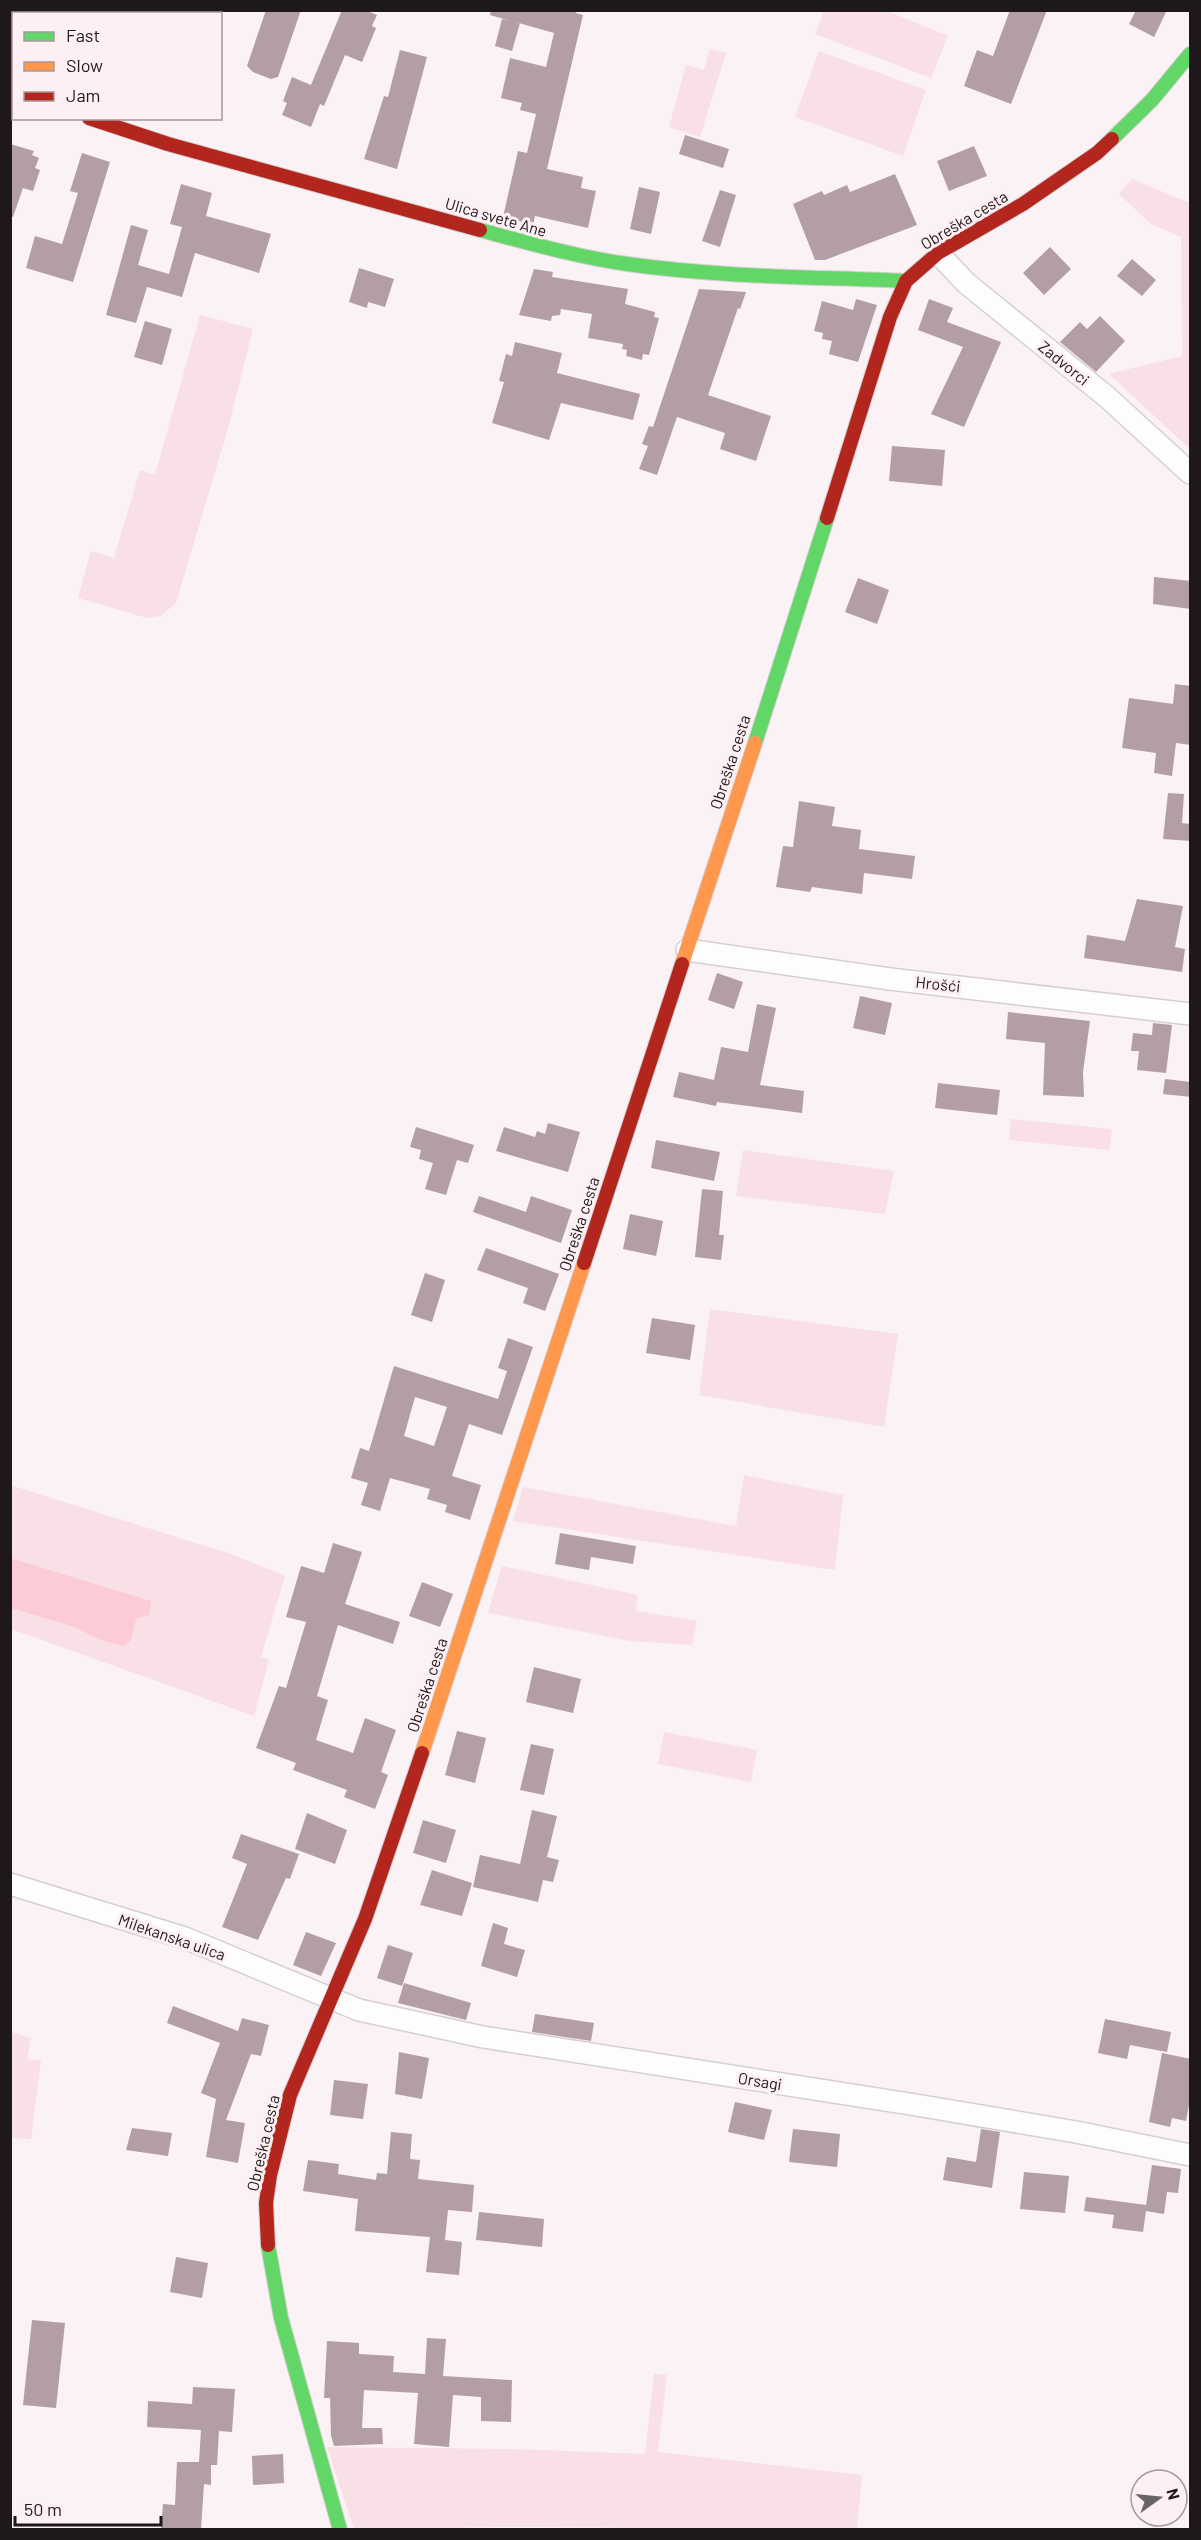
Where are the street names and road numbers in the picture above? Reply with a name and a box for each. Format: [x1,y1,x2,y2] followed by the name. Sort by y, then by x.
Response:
[917,186,1011,253] street label: Obreška cesta
[443,193,549,240] street label: Ulica svete Ane
[1035,336,1094,389] street label: Zadvorci
[705,712,754,811] street label: Obreška cesta
[915,972,961,995] street label: Hrošći
[554,1174,603,1273] street label: Obreška cesta
[402,1635,451,1734] street label: Obreška cesta
[116,1909,228,1964] street label: Milekanska ulica
[737,2068,783,2093] street label: Orsagi
[242,2093,283,2193] street label: Obreška cesta

